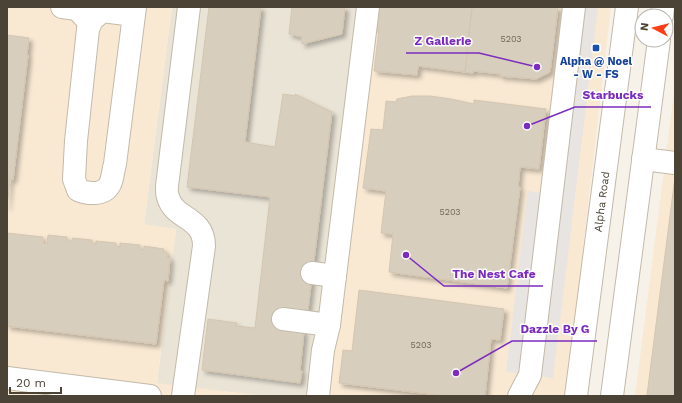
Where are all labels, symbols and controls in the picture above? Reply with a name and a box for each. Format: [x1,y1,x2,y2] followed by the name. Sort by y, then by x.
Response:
[634,8,674,48] north arrow
[638,22,652,32] text: N
[406,29,479,53] callout: Z Gallerie
[414,34,472,48] text: Z Gallerie
[500,34,522,44] house number: 5203
[591,43,601,53] marker: Alpha @ Noel - W - FS
[560,55,633,81] place label: Alpha @ Noel - W - FS
[575,83,651,107] callout: Starbucks
[583,88,644,102] text: Starbucks
[591,171,612,233] street label: Alpha Road
[439,207,461,217] house number: 5203
[444,262,543,286] callout: The Nest Cafe
[452,267,536,281] text: The Nest Cafe
[512,317,597,341] callout: Dazzle By G
[521,322,590,336] text: Dazzle By G
[410,340,432,350] house number: 5203
[10,369,61,395] scale bar
[16,376,46,390] text: 20 m

